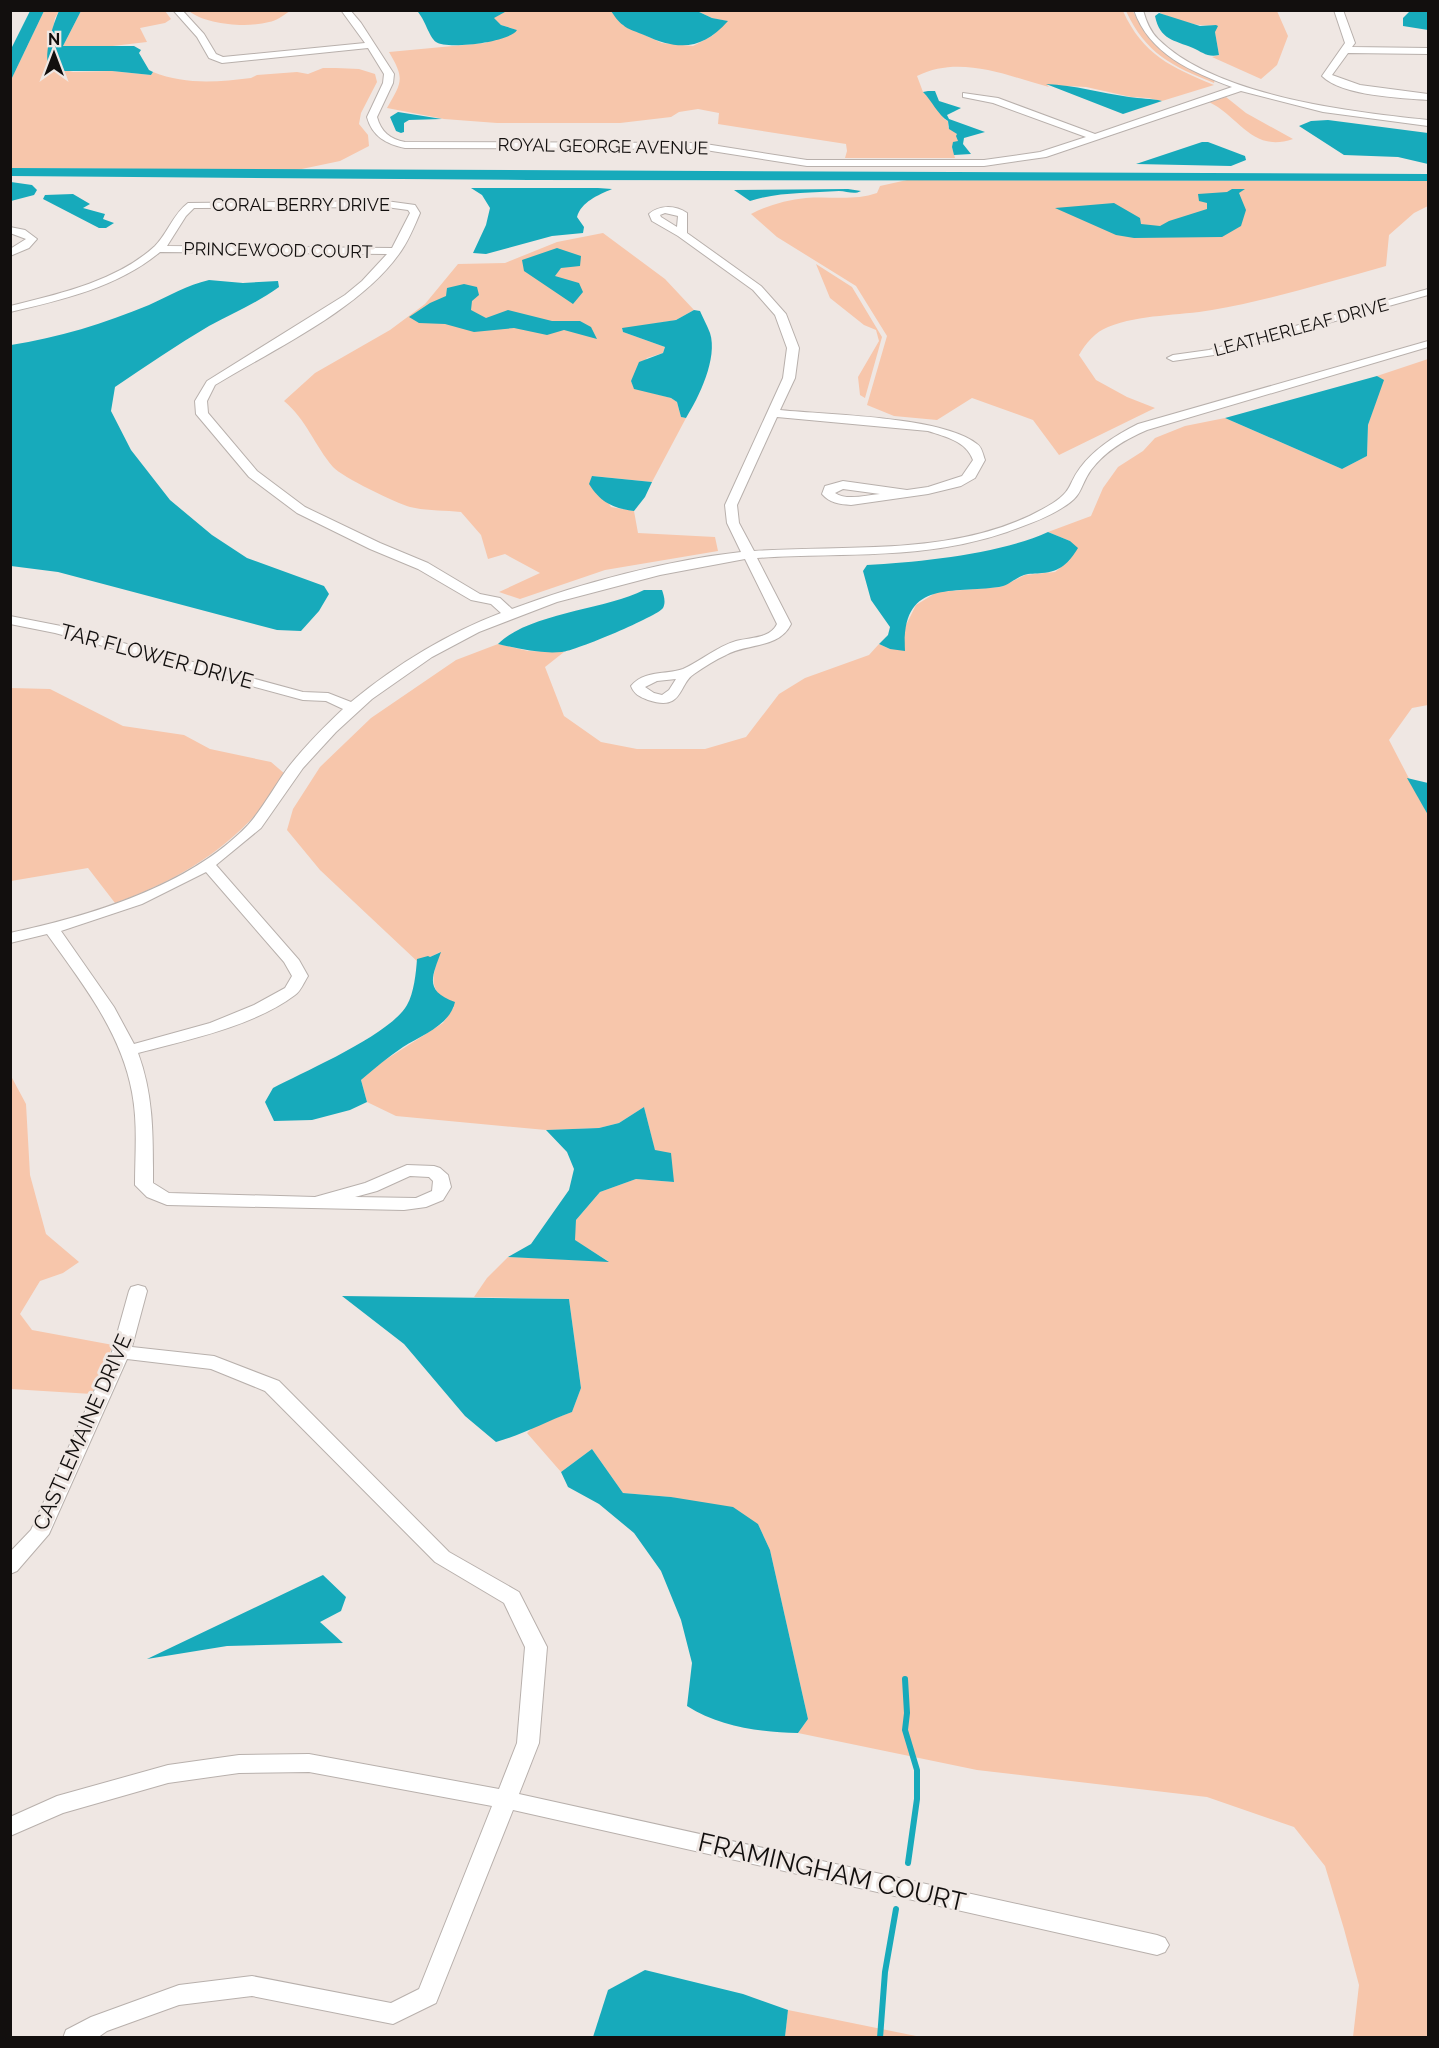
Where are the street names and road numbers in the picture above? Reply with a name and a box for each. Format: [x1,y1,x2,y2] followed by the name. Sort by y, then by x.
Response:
[497,134,709,158] street label: ROYAL GEORGE AVENUE
[212,194,390,215] street label: CORAL BERRY DRIVE
[183,238,373,262] street label: PRINCEWOOD COURT
[1211,294,1391,360] street label: LEATHERLEAF DRIVE
[58,618,256,694] street label: TAR FLOWER DRIVE
[27,1330,137,1534] street label: CASTLEMAINE DRIVE
[695,1827,969,1917] street label: FRAMINGHAM COURT

